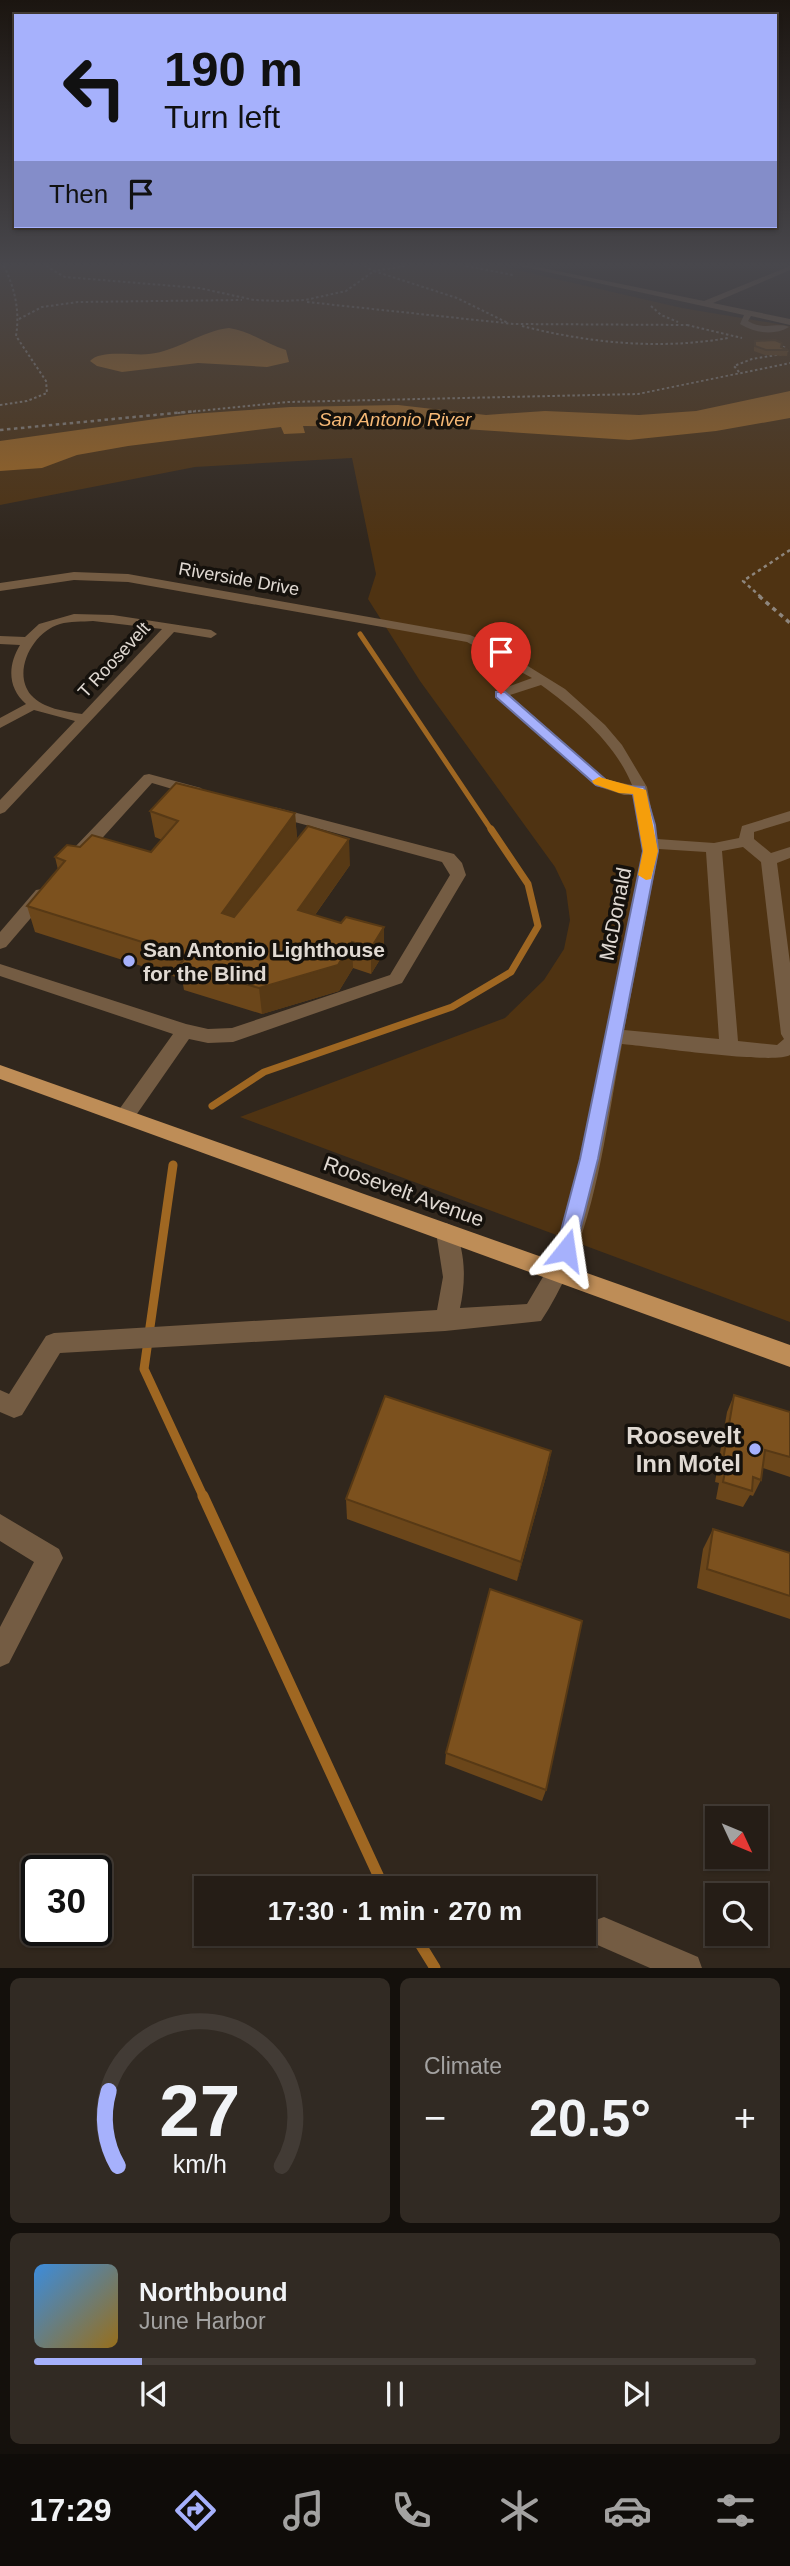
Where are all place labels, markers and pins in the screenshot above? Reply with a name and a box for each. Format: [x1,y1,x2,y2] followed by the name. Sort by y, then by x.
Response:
[471,622,531,694] pin
[143,938,385,985] place label: San Antonio Lighthouse for the Blind
[121,953,137,969] marker: San Antonio Lighthouse for the Blind
[626,1422,741,1477] place label: Roosevelt Inn Motel
[747,1441,763,1457] marker: Roosevelt Inn Motel

